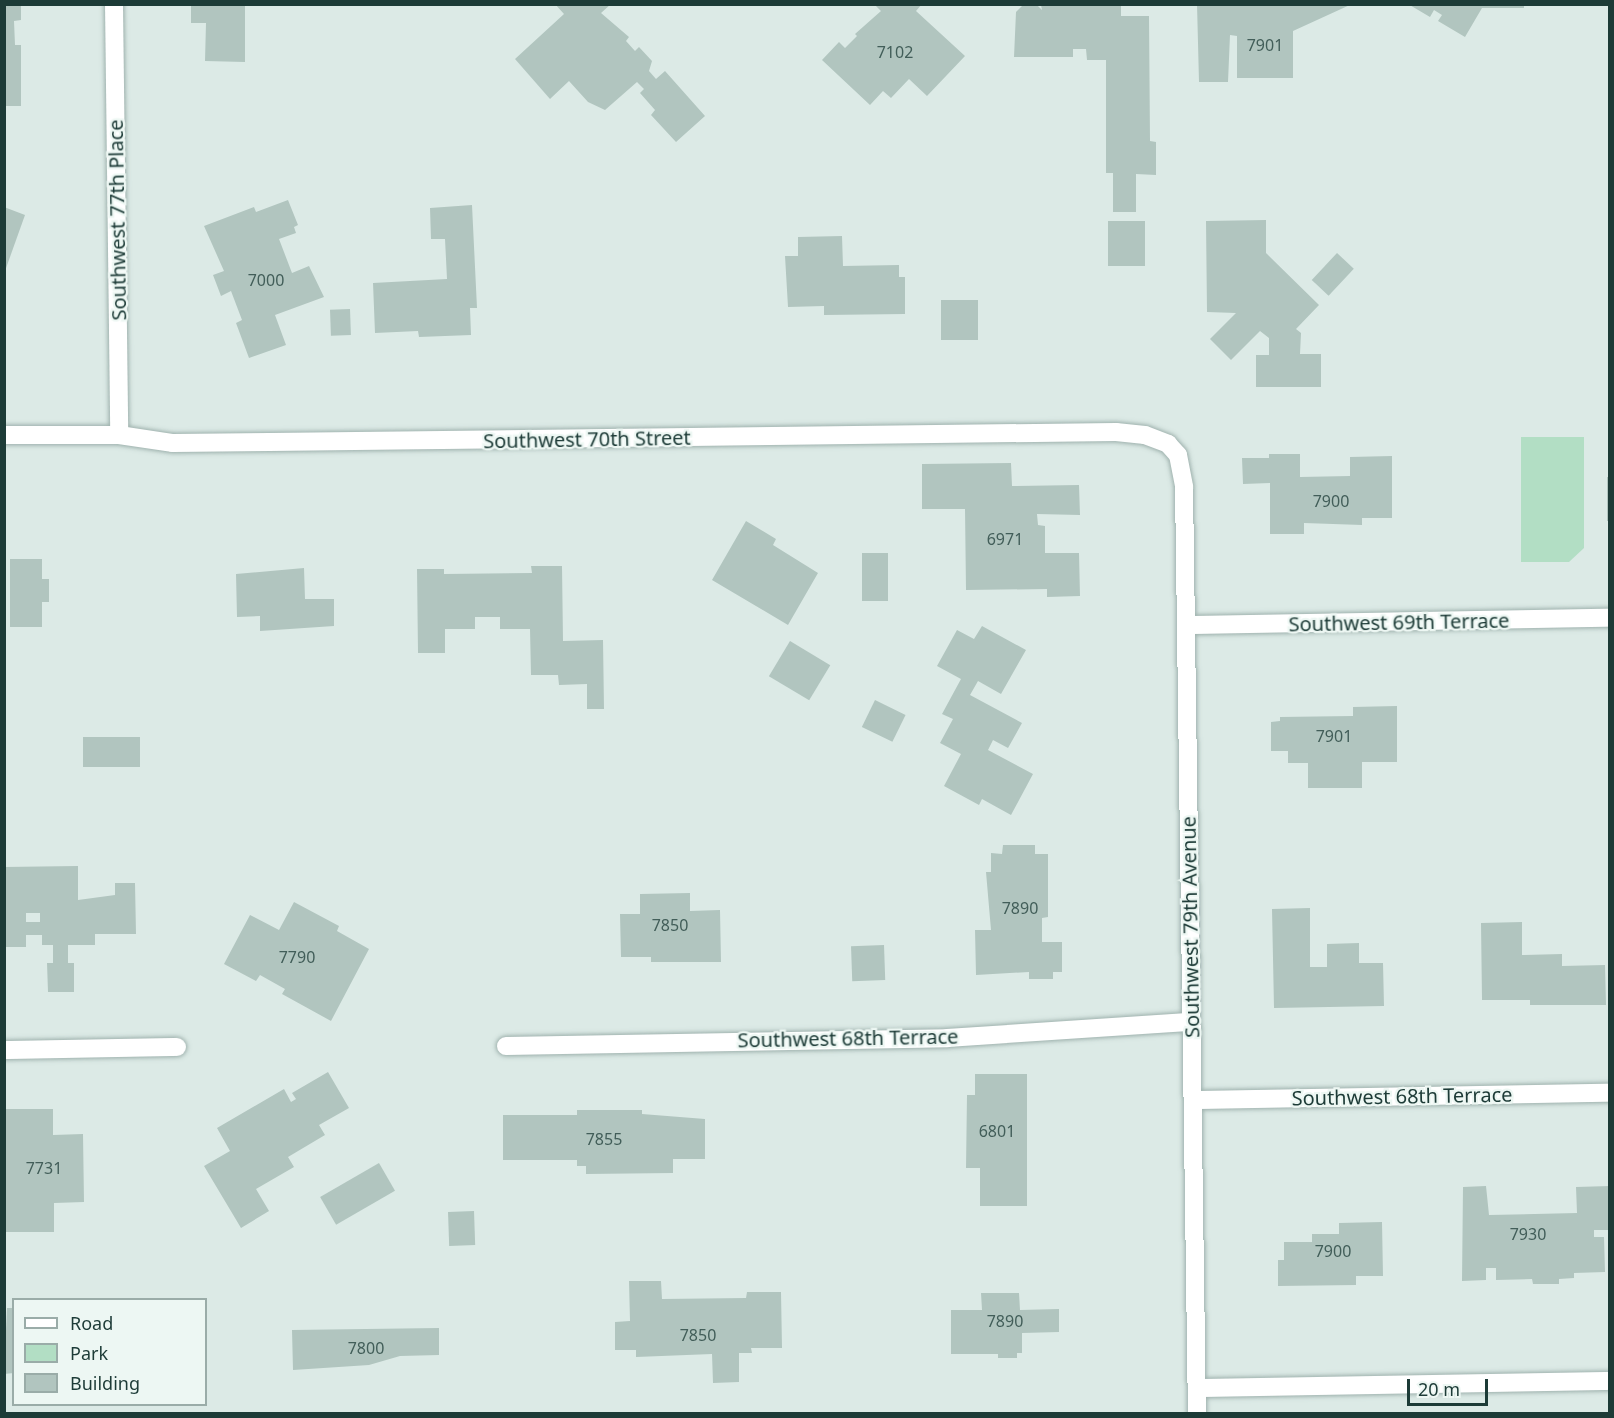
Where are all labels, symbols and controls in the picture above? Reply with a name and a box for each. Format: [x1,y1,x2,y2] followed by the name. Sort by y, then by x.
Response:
[1247,35,1283,55] house number: 7901
[877,42,913,62] house number: 7102
[103,119,131,321] street label: Southwest 77th Place
[248,270,284,290] house number: 7000
[483,425,691,453] street label: Southwest 70th Street
[1313,491,1349,511] house number: 7900
[987,529,1023,549] house number: 6971
[1288,608,1510,636] street label: Southwest 69th Terrace
[1316,726,1352,746] house number: 7901
[1176,816,1204,1038] street label: Southwest 79th Avenue
[1002,898,1038,918] house number: 7890
[652,915,688,935] house number: 7850
[279,947,315,967] house number: 7790
[737,1024,959,1052] street label: Southwest 68th Terrace
[1291,1082,1513,1110] street label: Southwest 68th Terrace
[979,1121,1015,1141] house number: 6801
[586,1129,622,1149] house number: 7855
[26,1158,62,1178] house number: 7731
[1510,1224,1546,1244] house number: 7930
[1315,1241,1351,1261] house number: 7900
[12,1298,207,1406] legend
[70,1311,113,1335] text: Road
[987,1311,1023,1331] house number: 7890
[680,1325,716,1345] house number: 7850
[348,1338,384,1358] house number: 7800
[70,1341,108,1365] text: Park
[1410,1367,1491,1405] scale bar
[70,1371,140,1395] text: Building
[1418,1377,1460,1401] text: 20 m

